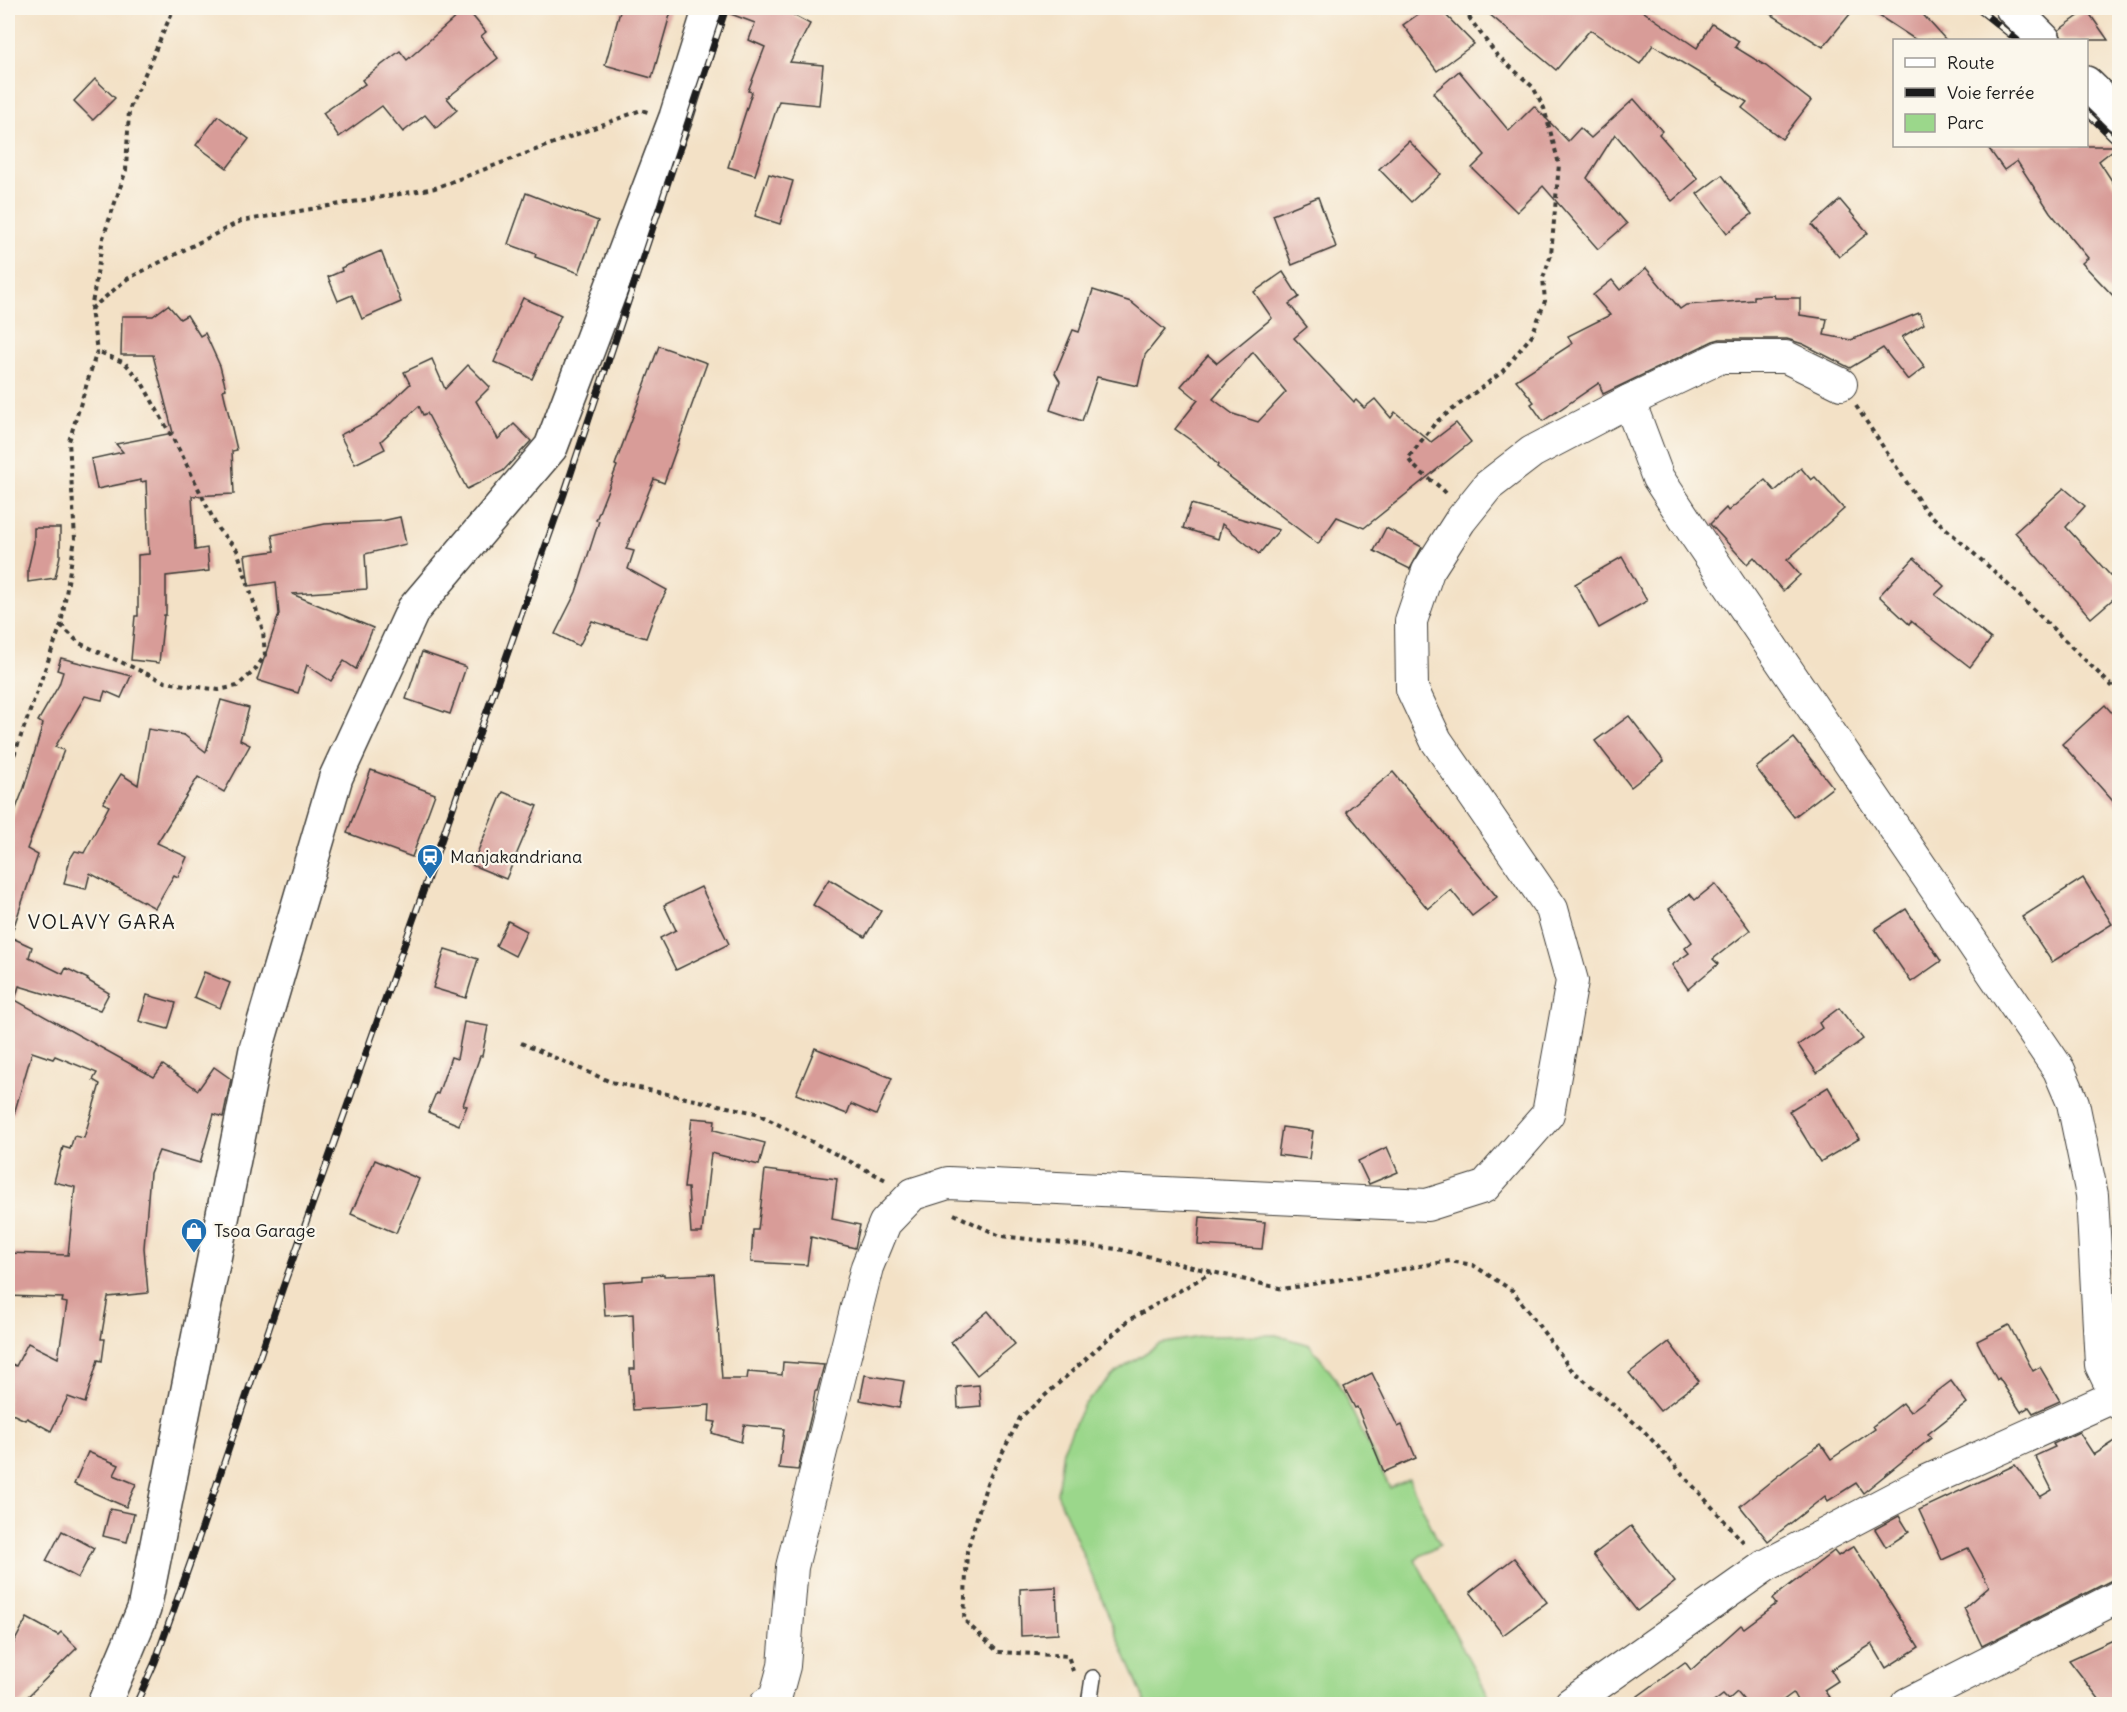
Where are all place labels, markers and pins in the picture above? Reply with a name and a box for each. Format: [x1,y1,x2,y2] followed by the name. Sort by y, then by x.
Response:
[415,842,445,880] station icon: Manjakandriana
[450,845,582,868] place label: Manjakandriana
[179,1216,209,1254] shop icon: Tsoa Garage
[214,1219,315,1242] place label: Tsoa Garage

